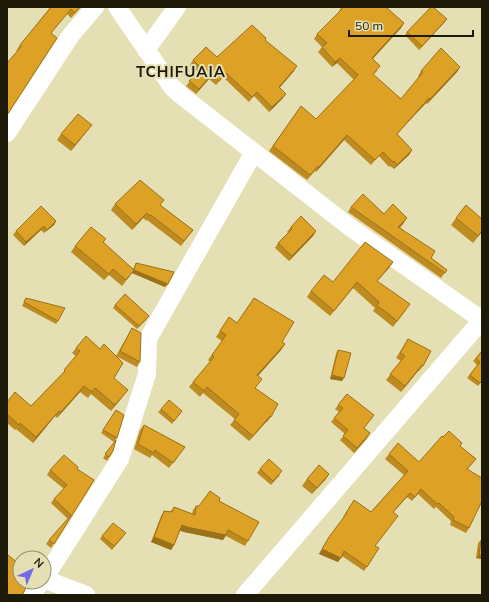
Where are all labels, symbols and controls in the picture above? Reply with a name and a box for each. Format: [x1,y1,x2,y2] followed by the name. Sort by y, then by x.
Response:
[349,12,473,38] scale bar
[355,18,383,33] text: 50 m
[136,62,226,81] district label: TCHIFUAIA
[12,550,52,590] north arrow
[31,555,47,571] text: N

